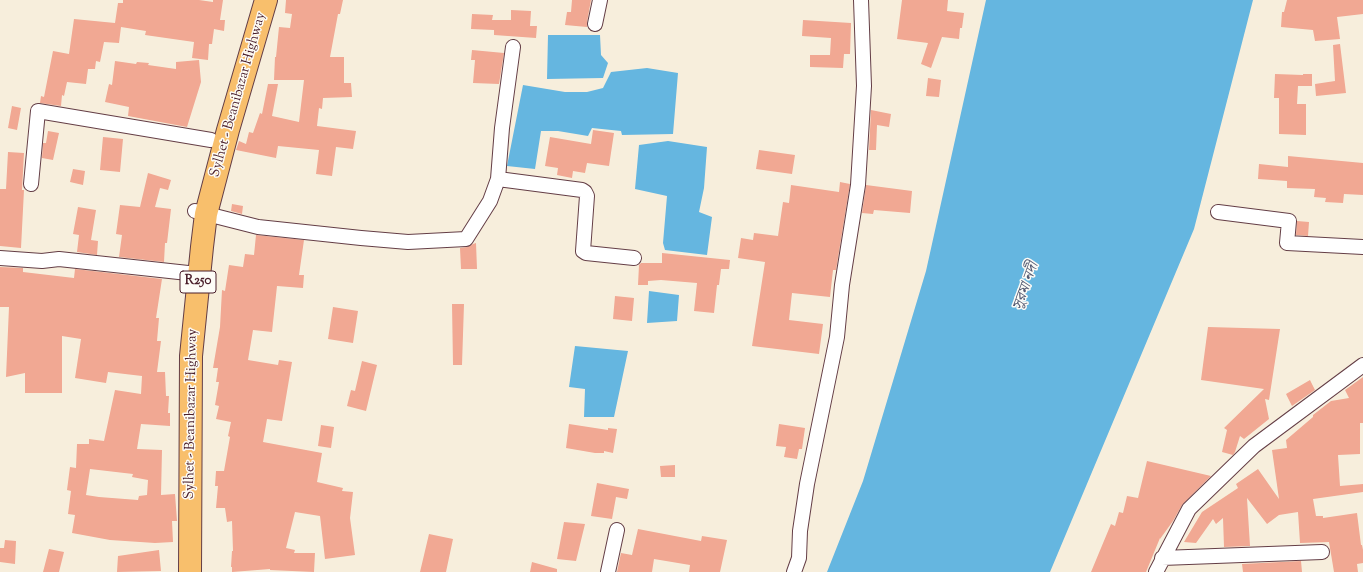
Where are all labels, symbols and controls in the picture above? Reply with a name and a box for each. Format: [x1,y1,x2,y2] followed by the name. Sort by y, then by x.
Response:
[207,11,271,179] street label: Sylhet - Beanibazar Highway
[1010,261,1044,313] water label: সুরমা নদী
[180,271,216,293] road number: R250
[182,329,202,499] street label: Sylhet - Beanibazar Highway

